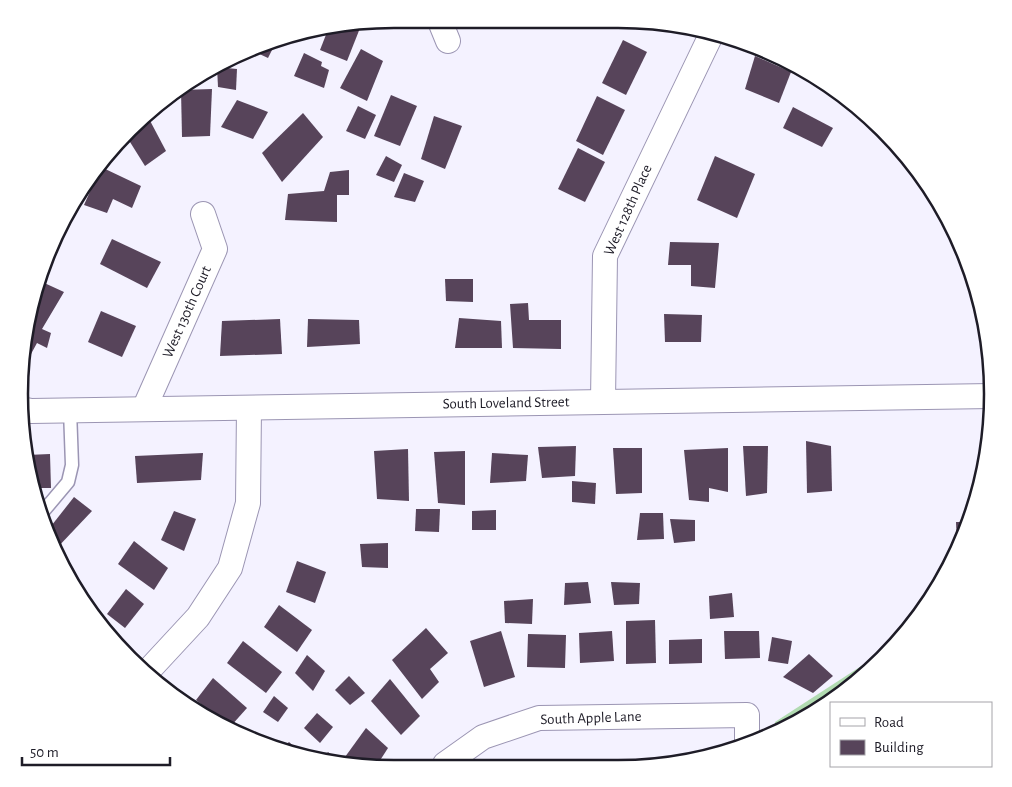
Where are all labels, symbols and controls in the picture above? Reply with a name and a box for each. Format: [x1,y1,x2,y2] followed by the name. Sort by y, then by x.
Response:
[601,162,655,258] street label: West 128th Place
[160,264,214,360] street label: West 130th Court
[442,394,570,412] street label: South Loveland Street
[830,702,992,767] legend
[540,709,642,727] street label: South Apple Lane
[874,715,904,730] text: Road
[22,734,170,766] scale bar
[874,740,924,755] text: Building
[30,745,59,760] text: 50 m

